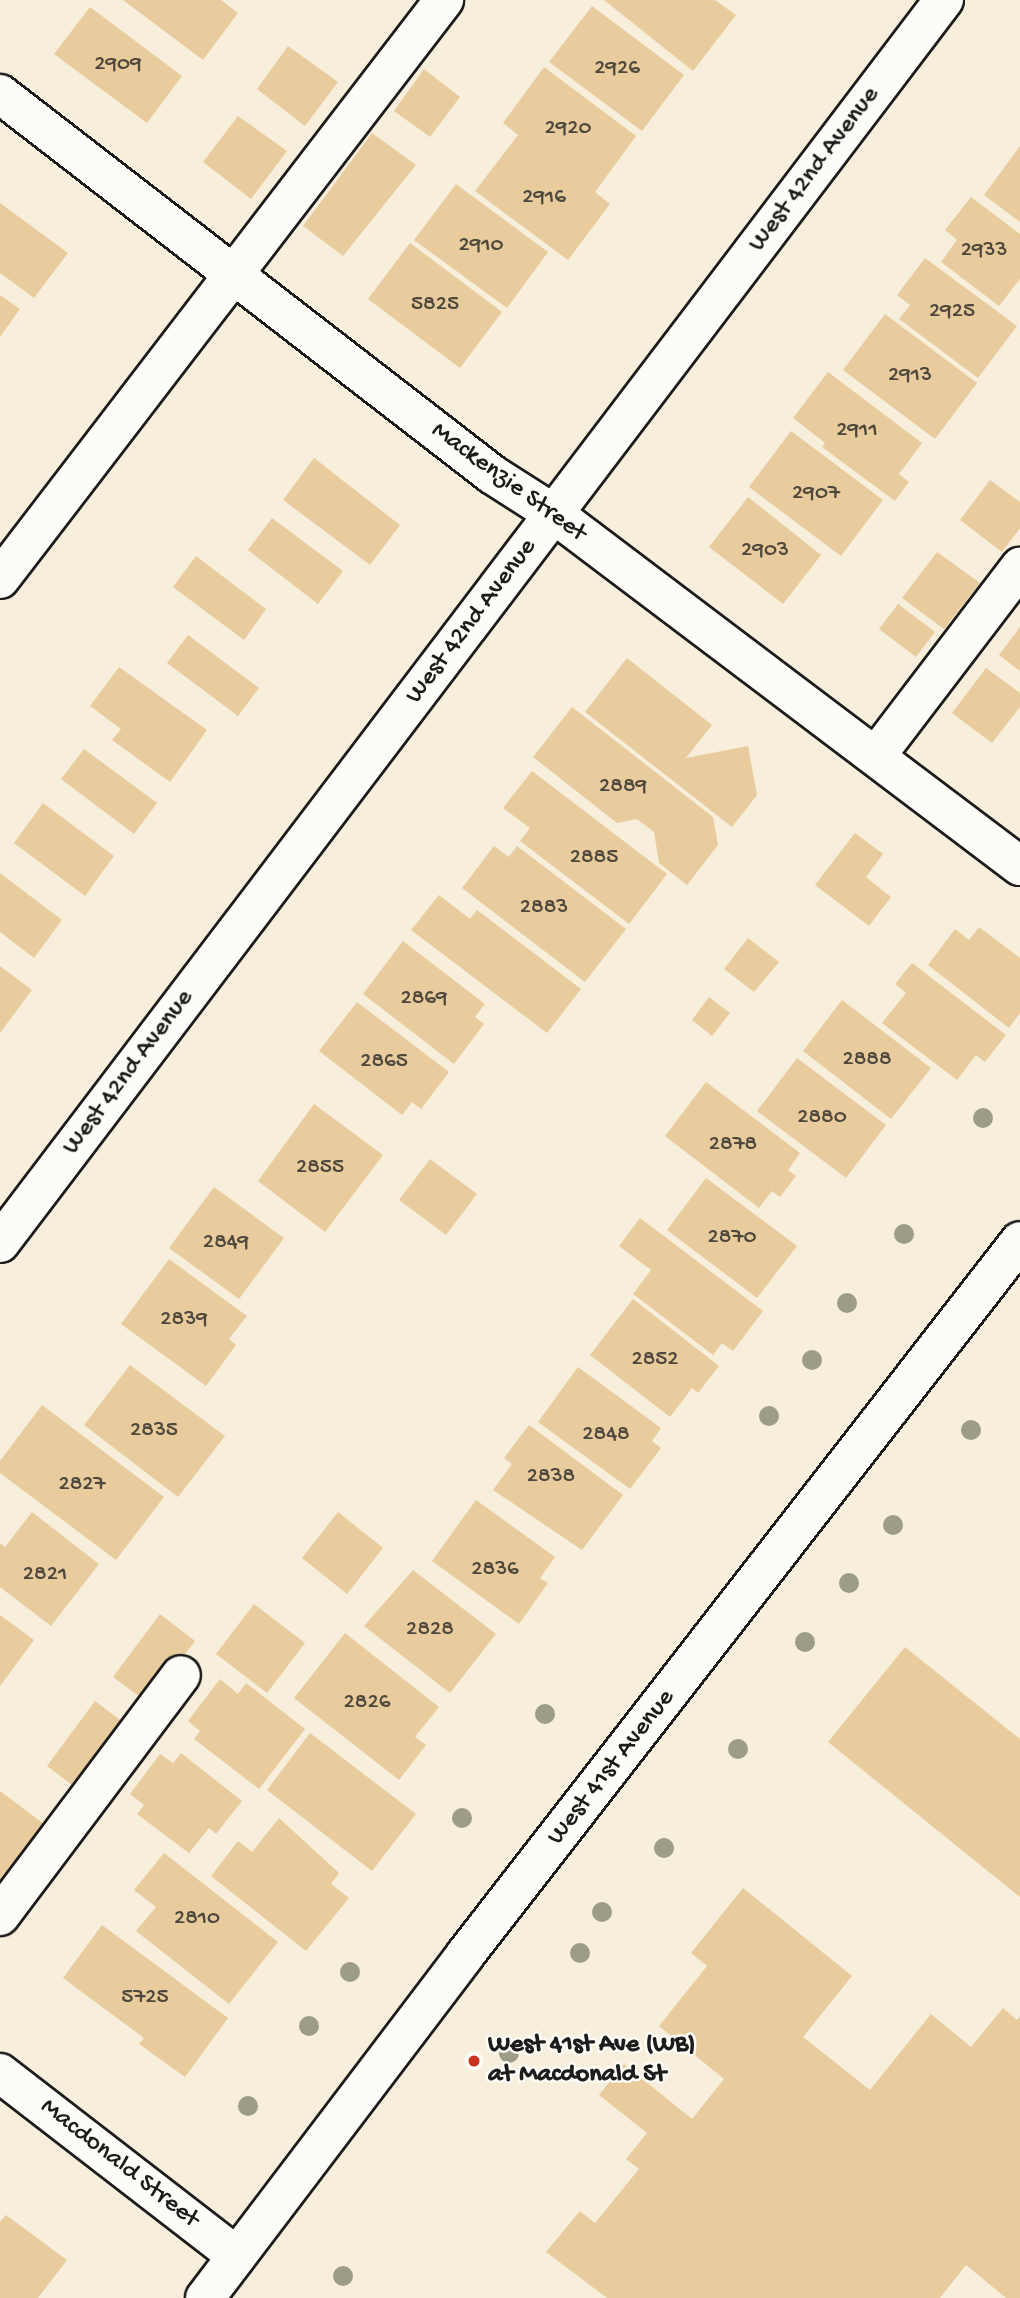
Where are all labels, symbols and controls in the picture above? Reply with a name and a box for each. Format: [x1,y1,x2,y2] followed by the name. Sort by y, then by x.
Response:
[94,51,142,79] house number: 2909
[594,55,640,83] house number: 2926
[743,81,887,259] street label: West 42nd Avenue
[544,115,592,143] house number: 2920
[522,184,566,212] house number: 2916
[458,232,504,260] house number: 2910
[961,237,1007,265] house number: 2933
[411,291,459,319] house number: 5825
[929,298,975,326] house number: 2925
[888,362,932,390] house number: 2913
[424,416,592,550] street label: Mackenzie Street
[836,417,878,445] house number: 2911
[792,480,840,508] house number: 2907
[400,533,544,711] street label: West 42nd Avenue
[741,537,789,565] house number: 2903
[599,773,647,801] house number: 2889
[570,844,618,872] house number: 2885
[520,894,568,922] house number: 2883
[57,984,201,1162] street label: West 42nd Avenue
[400,985,448,1013] house number: 2869
[842,1046,892,1074] house number: 2888
[360,1048,408,1076] house number: 2865
[797,1104,847,1132] house number: 2880
[709,1131,757,1159] house number: 2878
[296,1154,344,1182] house number: 2855
[708,1224,756,1252] house number: 2870
[203,1229,249,1257] house number: 2849
[160,1306,208,1334] house number: 2839
[631,1346,679,1374] house number: 2852
[130,1417,178,1445] house number: 2835
[582,1421,630,1449] house number: 2848
[527,1463,575,1491] house number: 2838
[58,1471,106,1499] house number: 2827
[471,1556,519,1584] house number: 2836
[23,1561,67,1589] house number: 2821
[406,1616,454,1644] house number: 2828
[541,1684,683,1852] street label: West 41st Avenue
[344,1689,390,1717] house number: 2826
[174,1905,220,1933] house number: 2810
[121,1984,169,2012] house number: 5725
[488,2030,696,2092] place label: West 41st Ave (WB) at Macdonald St
[466,2053,482,2069] marker: West 41st Ave (WB) at Macdonald St
[33,2092,205,2236] street label: Macdonald Street

